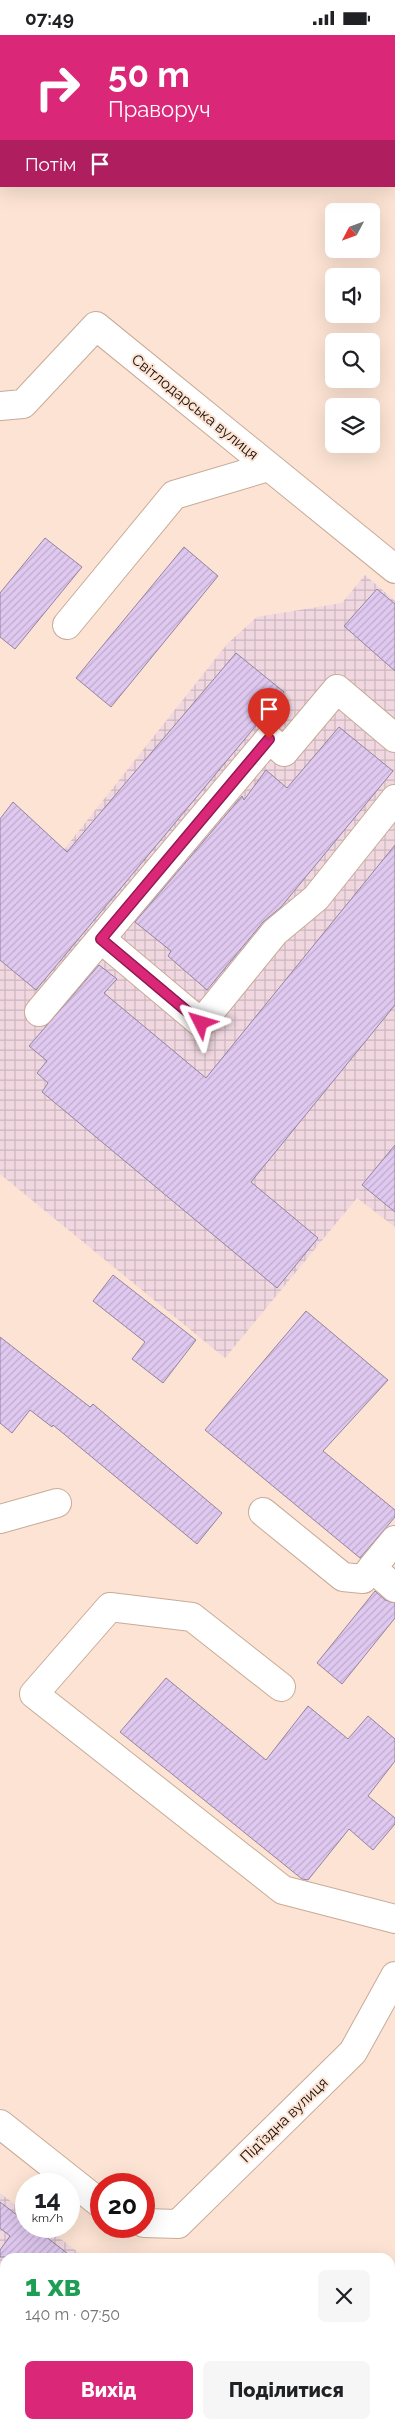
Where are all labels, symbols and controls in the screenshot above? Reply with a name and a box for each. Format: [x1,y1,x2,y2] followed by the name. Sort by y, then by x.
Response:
[25,7,74,29] text: 07:49
[108,54,190,95] text: 50 m
[25,55,90,120] icon: right
[108,96,211,122] text: Праворуч
[86,150,114,178] icon: arrive
[25,153,76,175] text: Потім
[325,203,380,257] north arrow
[325,203,380,453] map controls
[325,268,380,323] button: sound
[325,333,380,388] button: search
[128,350,262,464] street label: Світлодарська вулиця
[325,398,380,453] button: layers
[248,688,290,739] pin
[255,695,283,723] icon: arrive
[174,996,226,1048] position arrow
[236,2074,332,2166] street label: Під’їздна вулиця
[90,2173,155,2238] speed limit sign: 20
[34,2184,61,2214] text: 14
[32,2211,63,2225] text: km/h
[25,2268,81,2303] text: 1 хв
[318,2270,370,2322] button: close
[25,2305,120,2324] text: 140 m · 07:50
[25,2361,193,2419] button: Вихід
[203,2361,370,2419] button: Поділитися

